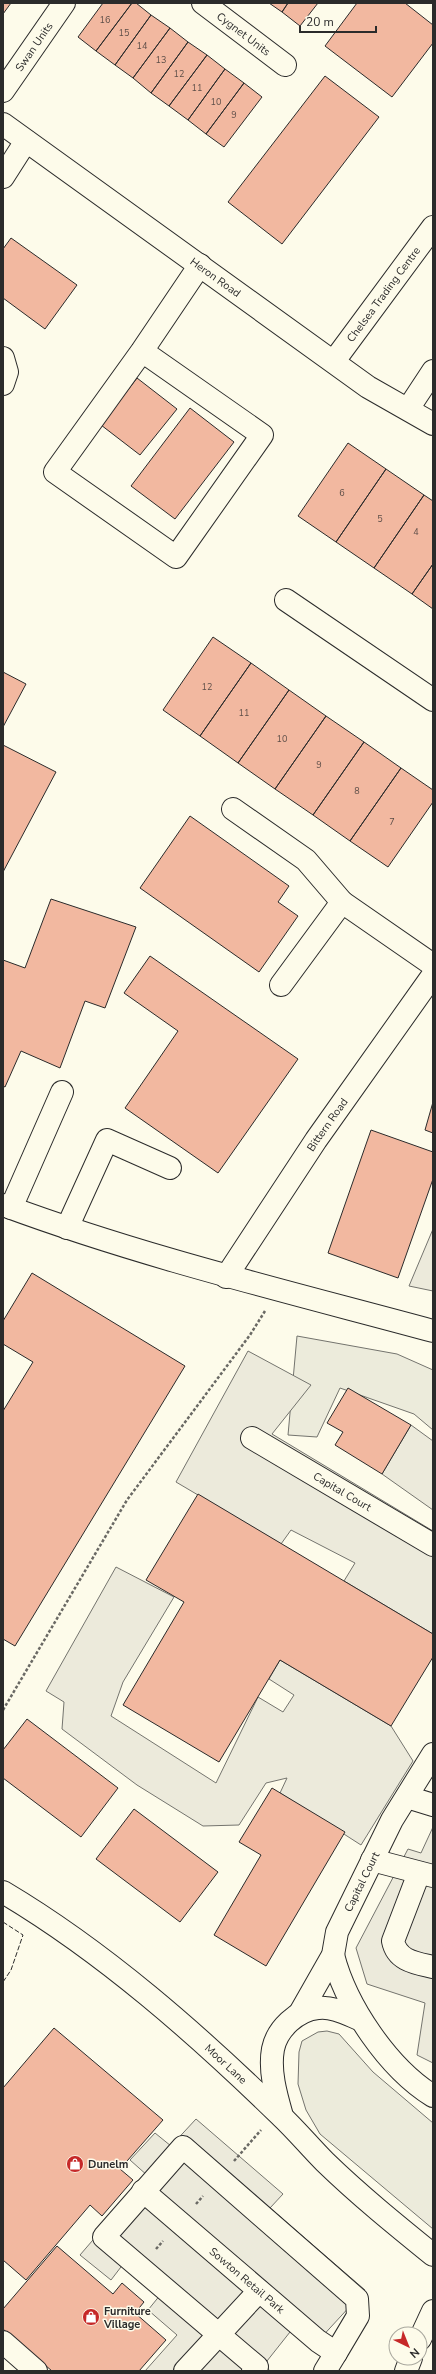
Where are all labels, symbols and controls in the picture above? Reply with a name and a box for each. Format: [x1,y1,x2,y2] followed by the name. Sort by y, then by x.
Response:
[300,8,376,34] scale bar
[213,9,273,59] street label: Cygnet Units
[100,14,110,26] house number: 16
[306,14,334,30] text: 20 m
[12,19,57,75] street label: Swan Units
[119,27,129,39] house number: 15
[137,40,148,52] house number: 14
[156,54,166,66] house number: 13
[174,68,184,80] house number: 12
[192,82,202,94] house number: 11
[211,96,221,108] house number: 10
[231,109,237,121] house number: 9
[343,244,424,345] street label: Chelsea Trading Centre
[187,254,244,301] street label: Heron Road
[339,487,345,499] house number: 6
[377,513,383,525] house number: 5
[413,526,419,538] house number: 4
[202,681,212,693] house number: 12
[239,707,249,719] house number: 11
[277,733,287,745] house number: 10
[316,759,322,771] house number: 9
[354,785,360,797] house number: 8
[389,816,395,828] house number: 7
[304,1095,352,1154] street label: Bittern Road
[310,1469,374,1515] street label: Capital Court
[341,1849,383,1915] street label: Capital Court
[201,2041,250,2088] street label: Moor Lane
[65,2154,85,2174] shop icon: Dunelm
[88,2157,128,2172] place label: Dunelm
[206,2244,288,2317] street label: Sowton Retail Park
[103,2304,151,2332] place label: Furniture Village
[81,2307,101,2327] shop icon: Furniture Village
[388,2326,428,2366] north arrow
[406,2345,423,2361] text: N

